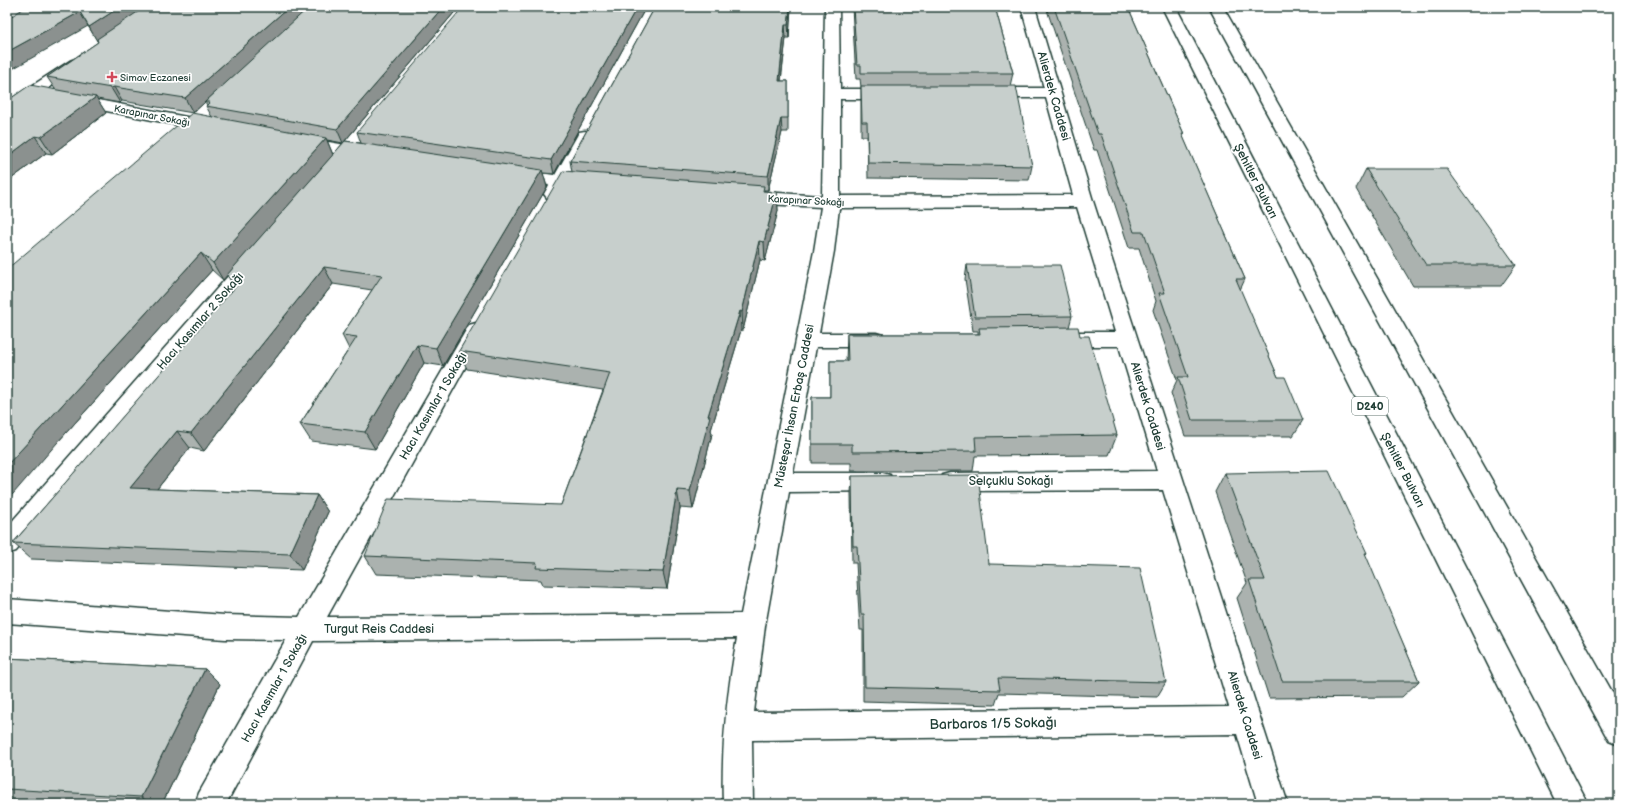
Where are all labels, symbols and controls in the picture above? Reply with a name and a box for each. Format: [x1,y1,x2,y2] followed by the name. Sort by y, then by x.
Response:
[1034,50,1073,143] street label: Alierdek Caddesi
[107,72,117,82] marker: Simav Eczanesi
[120,72,191,84] place label: Simav Eczanesi
[113,103,191,129] street label: Karapınar Sokağı
[1230,141,1281,221] street label: Şehitler Bulvarı
[767,193,845,209] street label: Karapınar Sokağı
[154,269,247,373] street label: Hacı Kasımlar 2 Sokağı
[770,323,818,489] street label: Müsteşar İhsan Erbaş Caddesi
[396,350,471,463] street label: Hacı Kasımlar 1 Sokağı
[1127,360,1168,453] street label: Alierdek Caddesi
[1352,397,1388,415] road number: D240
[1377,430,1428,510] street label: Şehitler Bulvarı
[969,474,1053,489] street label: Selçuklu Sokağı
[324,622,434,637] street label: Turgut Reis Caddesi
[238,631,311,745] street label: Hacı Kasımlar 1 Sokağı
[1224,669,1265,762] street label: Alierdek Caddesi
[929,714,1057,733] street label: Barbaros 1/5 Sokağı

